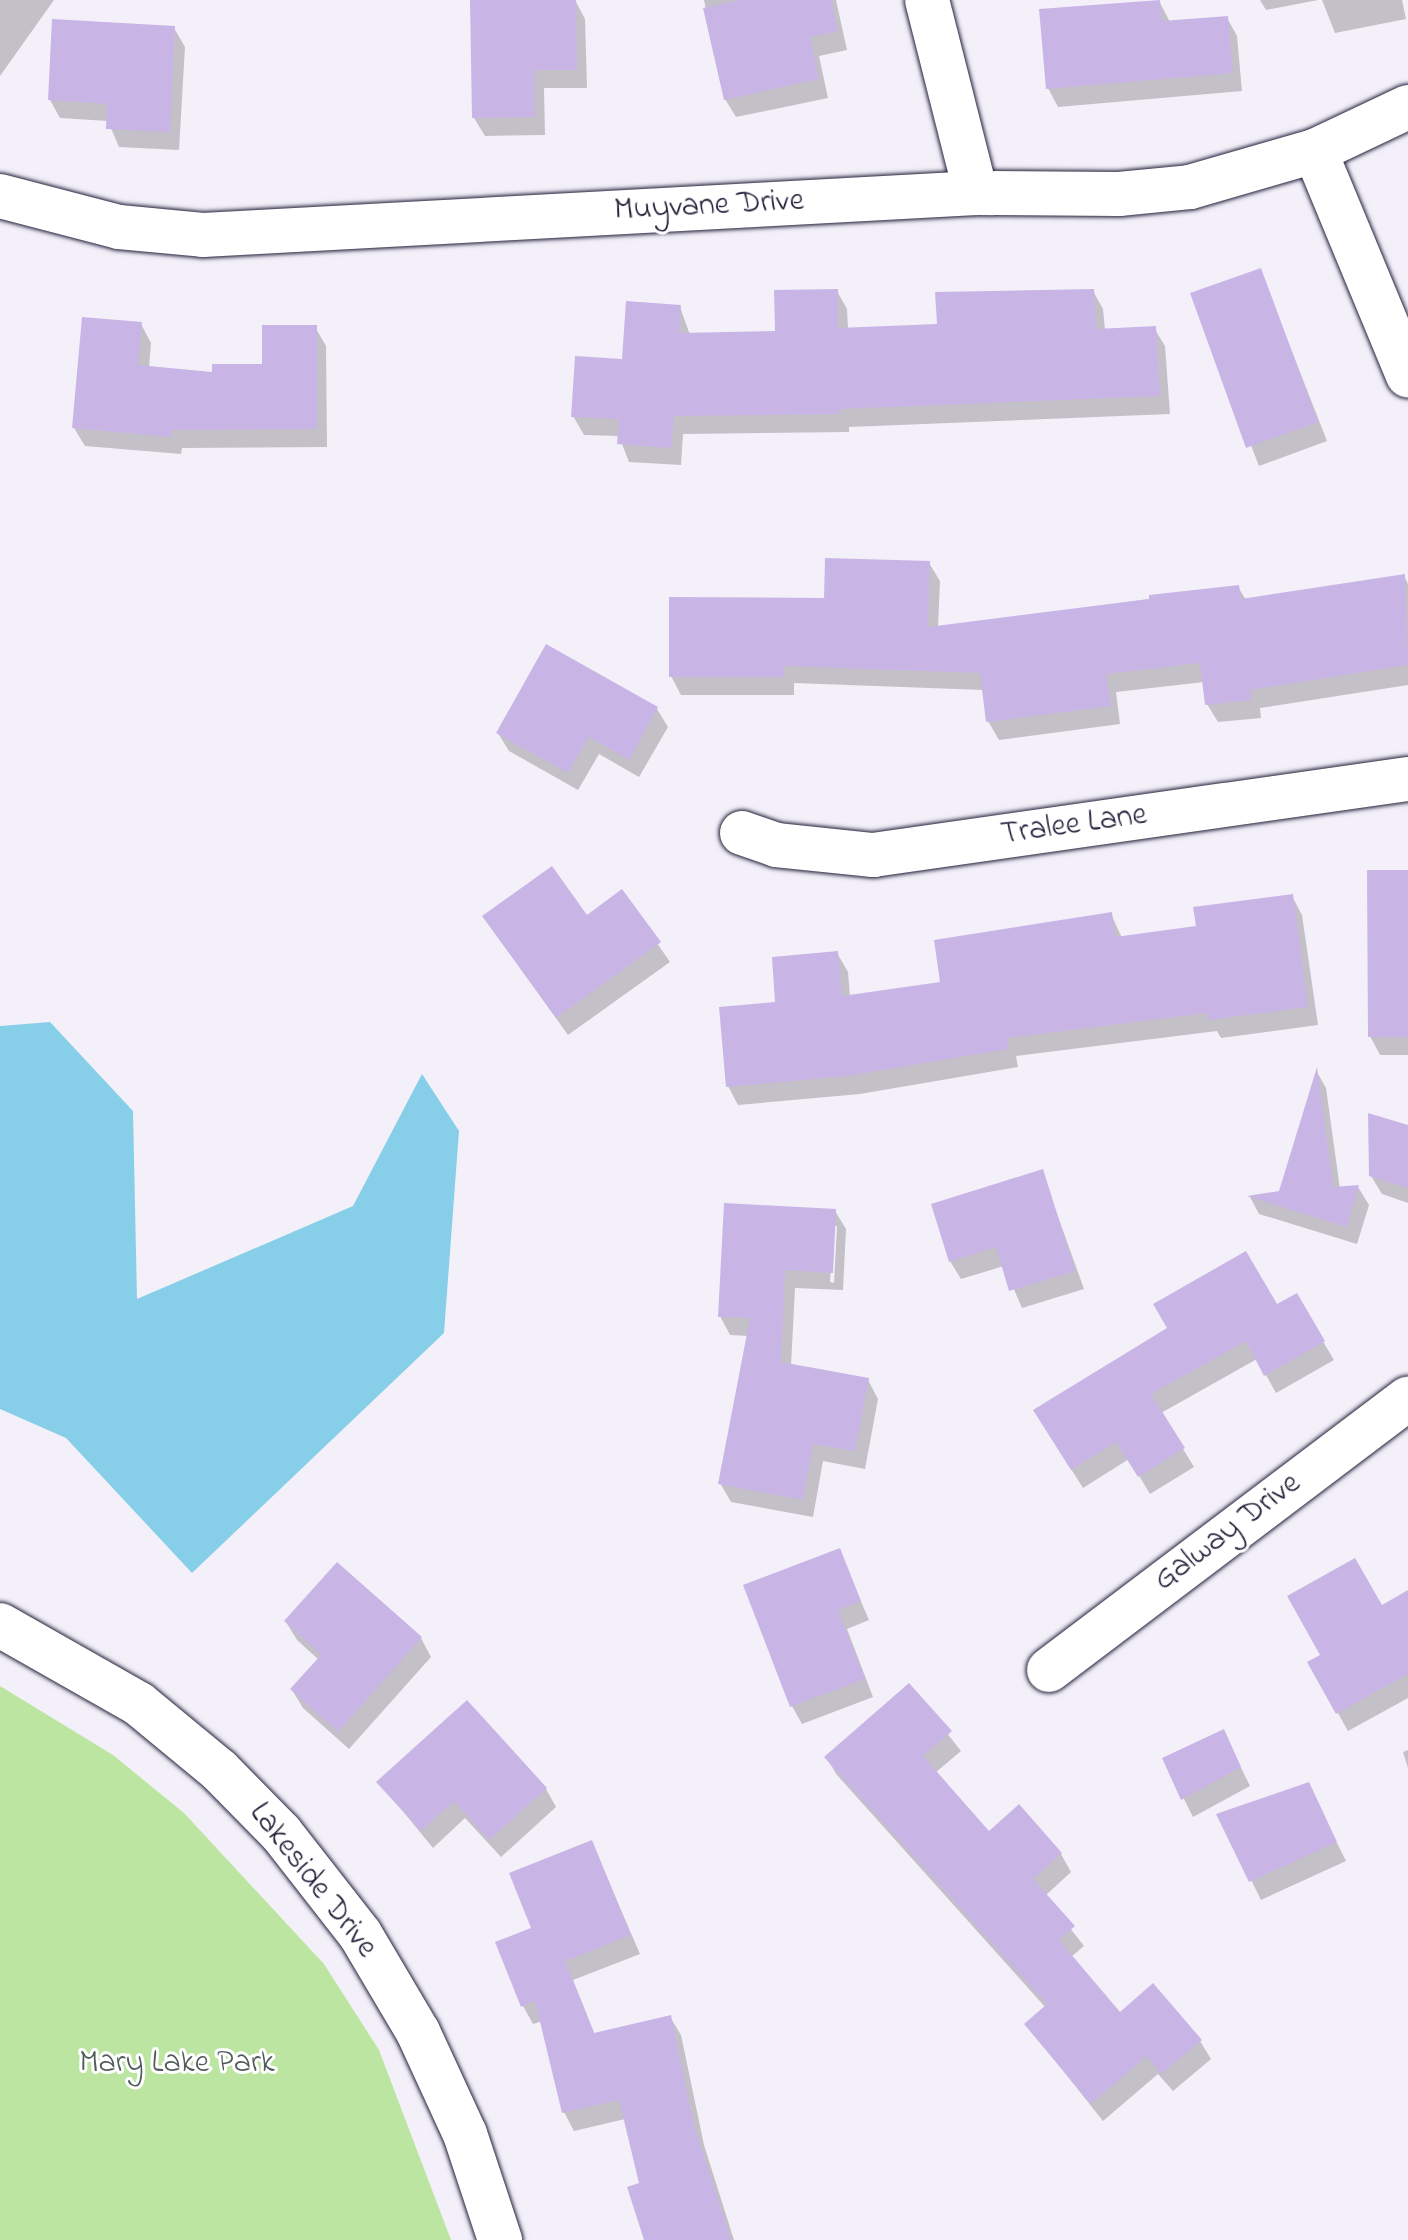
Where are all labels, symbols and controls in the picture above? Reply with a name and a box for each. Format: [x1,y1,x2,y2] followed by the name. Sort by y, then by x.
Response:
[613,183,805,231] street label: Muyvane Drive
[999,797,1149,855] street label: Tralee Lane
[1147,1465,1309,1601] street label: Galway Drive
[239,1796,385,1966] street label: Lakeside Drive
[79,2045,275,2083] park label: Mary Lake Park

